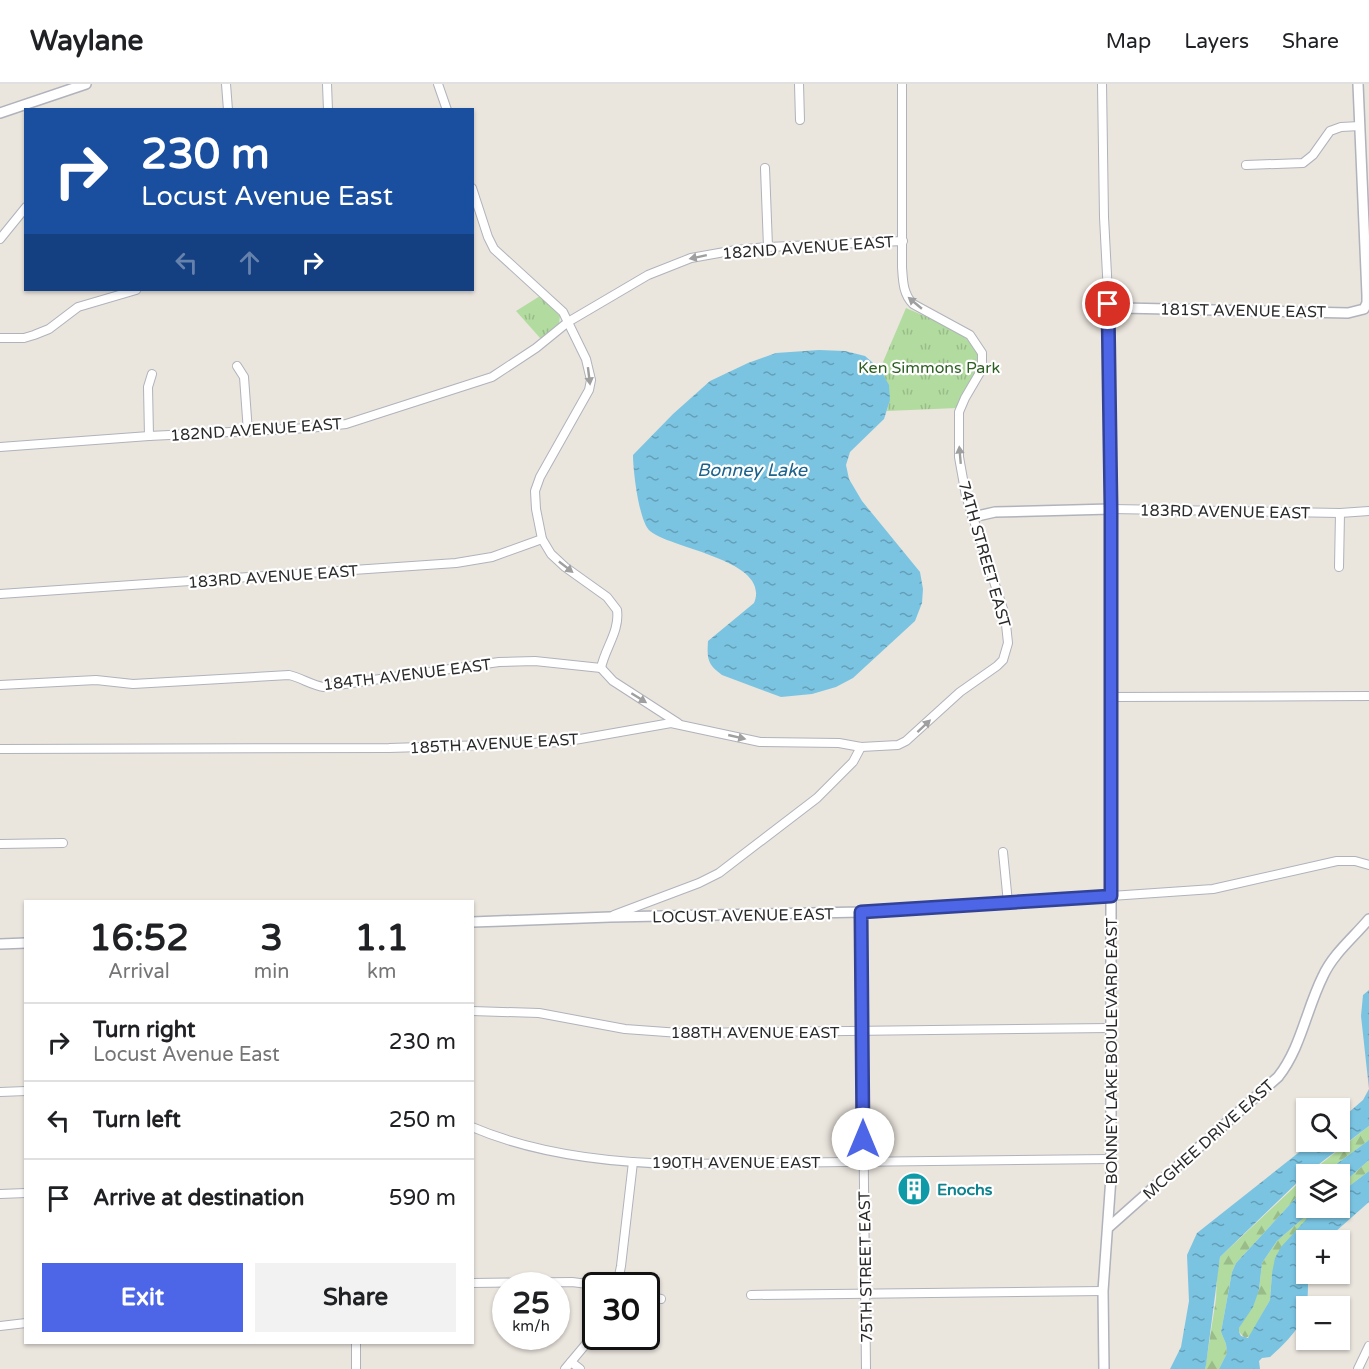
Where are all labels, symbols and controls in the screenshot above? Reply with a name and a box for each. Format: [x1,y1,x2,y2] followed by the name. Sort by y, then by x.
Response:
[30,24,143,58] text: Waylane
[1106,29,1151,54] text: Map
[1184,29,1249,54] text: Layers
[1282,29,1339,54] text: Share
[141,129,270,180] text: 230 m
[42,132,120,210] icon: right
[141,180,393,213] text: Locust Avenue East
[721,232,895,264] street label: 182ND AVENUE EAST
[170,246,203,279] icon: left
[233,246,266,279] icon: ahead
[296,246,329,279] icon: right
[689,252,707,262] one-way arrow
[1082,278,1133,329] pin
[1091,287,1124,320] icon: arrive
[907,297,923,310] one-way arrow
[1160,300,1327,322] street label: 181ST AVENUE EAST
[858,358,1000,378] park label: Ken Simmons Park
[584,367,594,386] one-way arrow
[169,414,343,446] street label: 182ND AVENUE EAST
[955,446,965,465] one-way arrow
[697,459,808,481] water label: Bonney Lake
[953,478,1015,630] street label: 74TH STREET EAST
[1139,501,1311,523] street label: 183RD AVENUE EAST
[187,561,359,593] street label: 183RD AVENUE EAST
[559,561,574,573] one-way arrow
[322,655,493,695] street label: 184TH AVENUE EAST
[631,692,647,703] one-way arrow
[917,719,931,733] one-way arrow
[409,730,579,758] street label: 185TH AVENUE EAST
[727,732,746,742] one-way arrow
[652,904,834,928] street label: LOCUST AVENUE EAST
[89,917,189,960] text: 16:52
[260,917,283,960] text: 3
[354,917,409,960] text: 1.1
[1102,917,1122,1184] street label: BONNEY LAKE BOULEVARD EAST
[108,960,170,984] text: Arrival
[254,960,289,984] text: min
[367,960,396,984] text: km
[93,1017,195,1043] text: Turn right
[670,1023,840,1043] street label: 188TH AVENUE EAST
[42,1026,75,1059] icon: right
[389,1029,456,1055] text: 230 m
[93,1043,280,1067] text: Locust Avenue East
[1139,1075,1279,1204] street label: MCGHEE DRIVE EAST
[1296,1098,1350,1350] map controls
[1296,1098,1350,1152] button: search
[42,1104,75,1137] icon: left
[93,1107,181,1133] text: Turn left
[389,1107,456,1133] text: 250 m
[831,1107,895,1171] position arrow
[651,1153,821,1173] street label: 190TH AVENUE EAST
[1296,1164,1350,1218] button: layers
[896,1171,932,1207] building icon: Enochs
[937,1180,993,1200] place label: Enochs
[42,1182,75,1215] icon: arrive
[93,1185,304,1211] text: Arrive at destination
[389,1185,456,1211] text: 590 m
[855,1191,877,1343] street label: 75TH STREET EAST
[1296,1230,1350,1284] button: +
[42,1263,243,1332] button: Exit
[255,1263,456,1332] button: Share
[582,1272,660,1350] speed limit sign: 30
[512,1285,550,1322] text: 25
[1296,1296,1350,1350] button: −
[512,1317,550,1335] text: km/h

